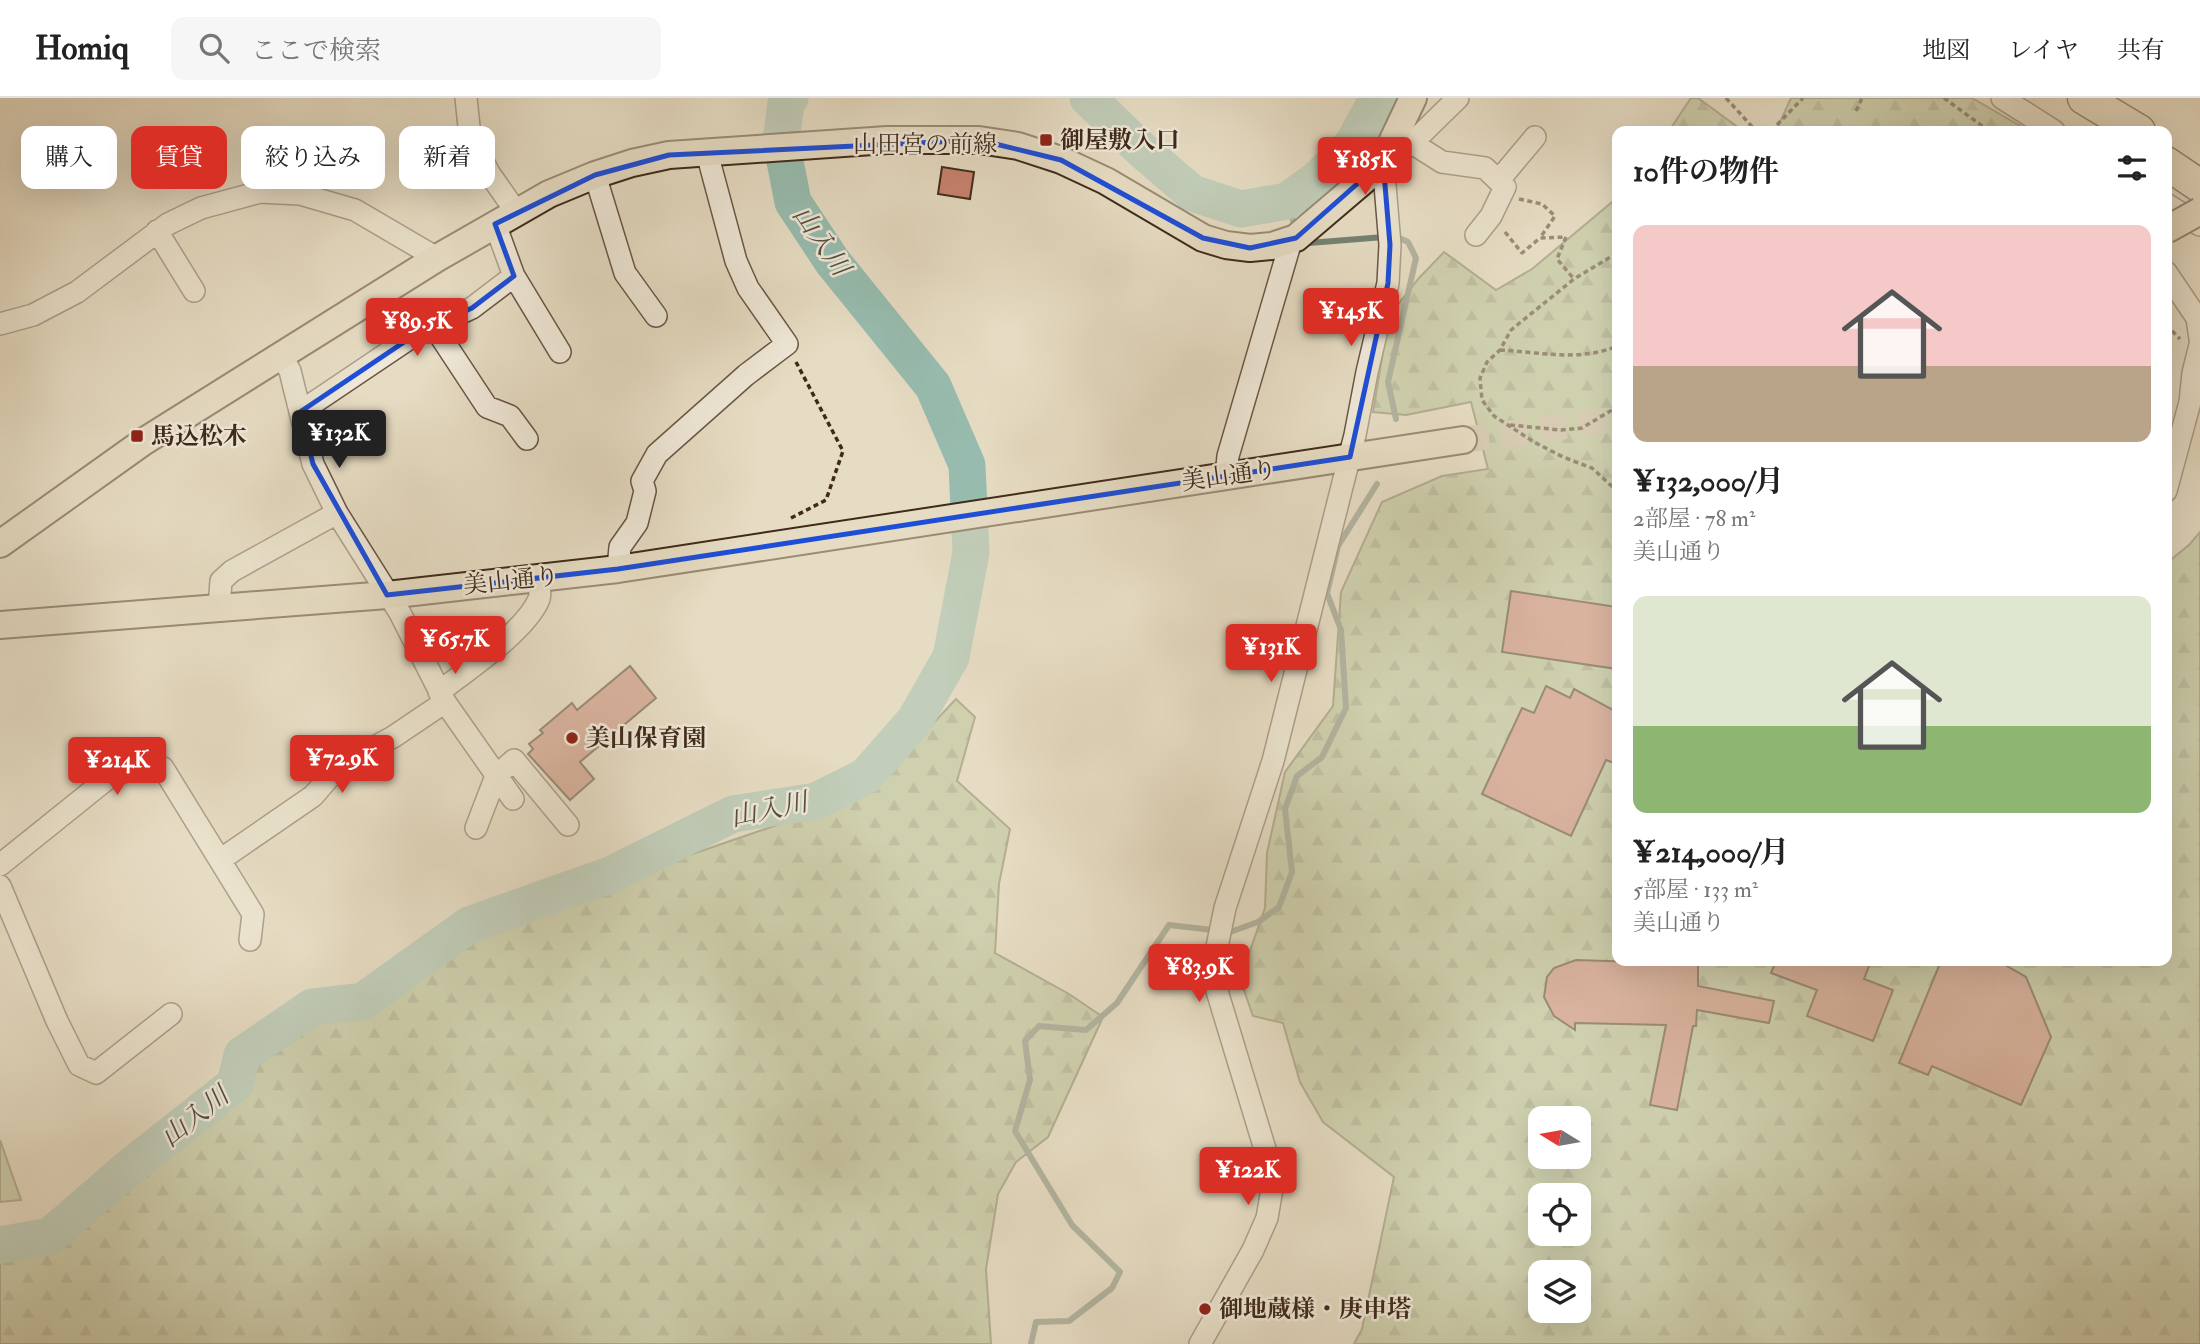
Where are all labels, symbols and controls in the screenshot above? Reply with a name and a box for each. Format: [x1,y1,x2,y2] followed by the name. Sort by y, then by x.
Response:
[171,17,661,80] search box
[35,28,129,69] text: Homiq
[195,29,233,67] icon: search
[251,35,381,67] text: ここで検索
[1922,35,1970,66] text: 地図
[2008,35,2079,66] text: レイヤ
[2117,35,2165,66] text: 共有
[1060,125,1180,156] place label: 御屋敷入口
[21,126,117,189] chip: 購入
[131,126,227,189] chip: 賃貸
[241,126,385,189] chip: 絞り込み
[399,126,495,189] chip: 新着
[853,129,997,160] street label: 山田宮の前線
[1038,132,1054,148] marker: 御屋敷入口
[1316,138,1414,197] pin: ¥185K
[1334,145,1396,174] text: ¥185K
[2113,149,2151,187] icon: filters
[1633,153,1779,190] text: 10件の物件
[786,200,858,285] water label: 山入川
[1829,271,1955,397] icon: home
[1302,288,1400,348] pin: ¥145K
[1319,296,1383,325] text: ¥145K
[360,299,474,358] pin: ¥89.5K
[382,306,452,335] text: ¥89.5K
[290,410,388,470] pin: ¥132K
[308,418,370,447] text: ¥132K
[151,421,247,452] place label: 馬込松木
[129,428,145,444] marker: 馬込松木
[1179,454,1279,498] street label: 美山通り
[1633,463,1784,500] text: ¥132,000/月
[1633,504,1755,533] text: 2部屋 · 78 m²
[1633,537,1725,566] text: 美山通り
[462,561,560,601] street label: 美山通り
[398,616,512,676] pin: ¥65.7K
[421,624,489,653] text: ¥65.7K
[1222,624,1320,684] pin: ¥131K
[1242,632,1300,661] text: ¥131K
[1829,642,1955,768] icon: home
[586,723,706,754] place label: 美山保育園
[564,730,580,746] marker: 美山保育園
[285,736,399,795] pin: ¥72.9K
[68,738,166,797] pin: ¥214K
[306,743,378,772] text: ¥72.9K
[84,745,150,774] text: ¥214K
[728,786,813,834] water label: 山入川
[1633,834,1789,871] text: ¥214,000/月
[1633,875,1758,904] text: 5部屋 · 133 m²
[1633,908,1725,937] text: 美山通り
[1142,944,1256,1004] pin: ¥83.9K
[1164,952,1234,981] text: ¥83.9K
[155,1078,238,1154] water label: 山入川
[1528,1106,1591,1169] north arrow
[1528,1106,1591,1323] map controls
[1199,1148,1297,1207] pin: ¥122K
[1216,1155,1280,1184] text: ¥122K
[1528,1183,1591,1246] button: locate
[1528,1260,1591,1323] button: layers
[1219,1294,1411,1325] place label: 御地蔵様・庚申塔
[1197,1301,1213,1317] marker: 御地蔵様・庚申塔

